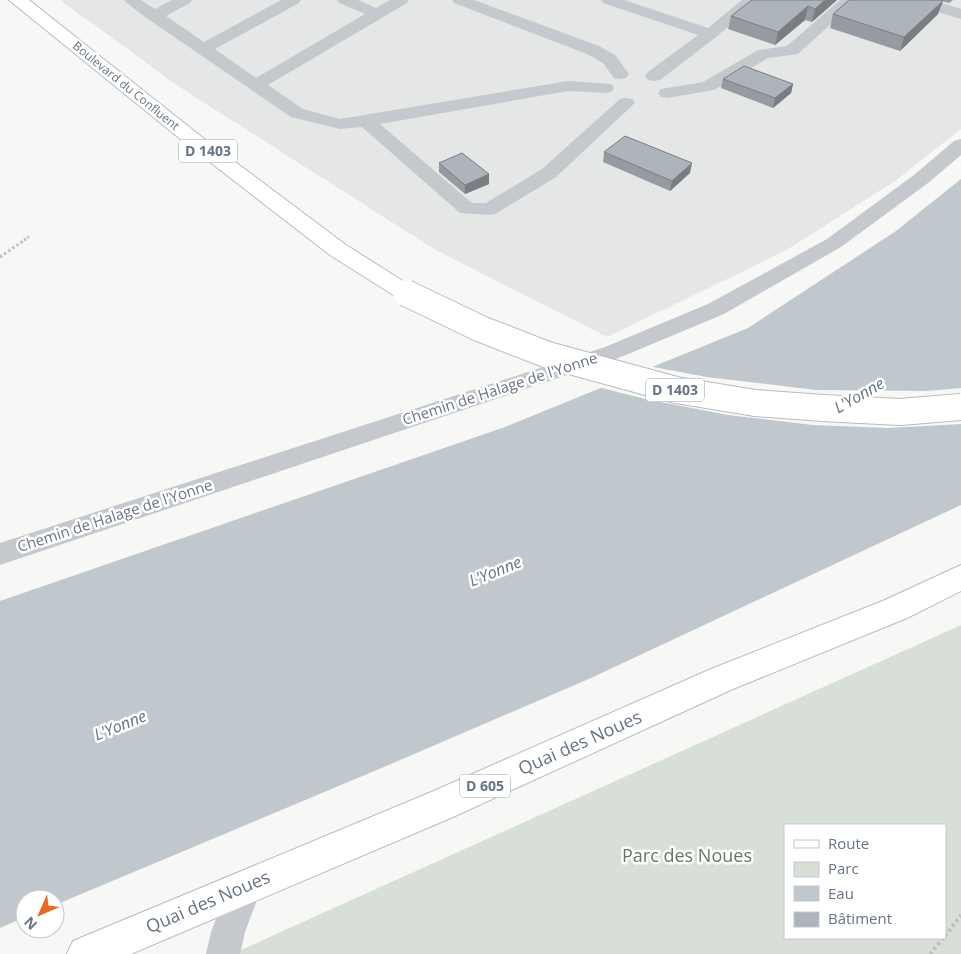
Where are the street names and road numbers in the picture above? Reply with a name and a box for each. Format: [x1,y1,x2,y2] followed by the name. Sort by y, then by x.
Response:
[69,37,183,134] street label: Boulevard du Confluent
[179,140,237,162] road number: D 1403
[400,347,600,429] street label: Chemin de Halage de l'Yonne
[646,378,704,402] road number: D 1403
[15,474,215,556] street label: Chemin de Halage de l'Yonne
[514,704,645,780] street label: Quai des Noues
[460,774,510,798] road number: D 605
[142,864,273,938] street label: Quai des Noues

